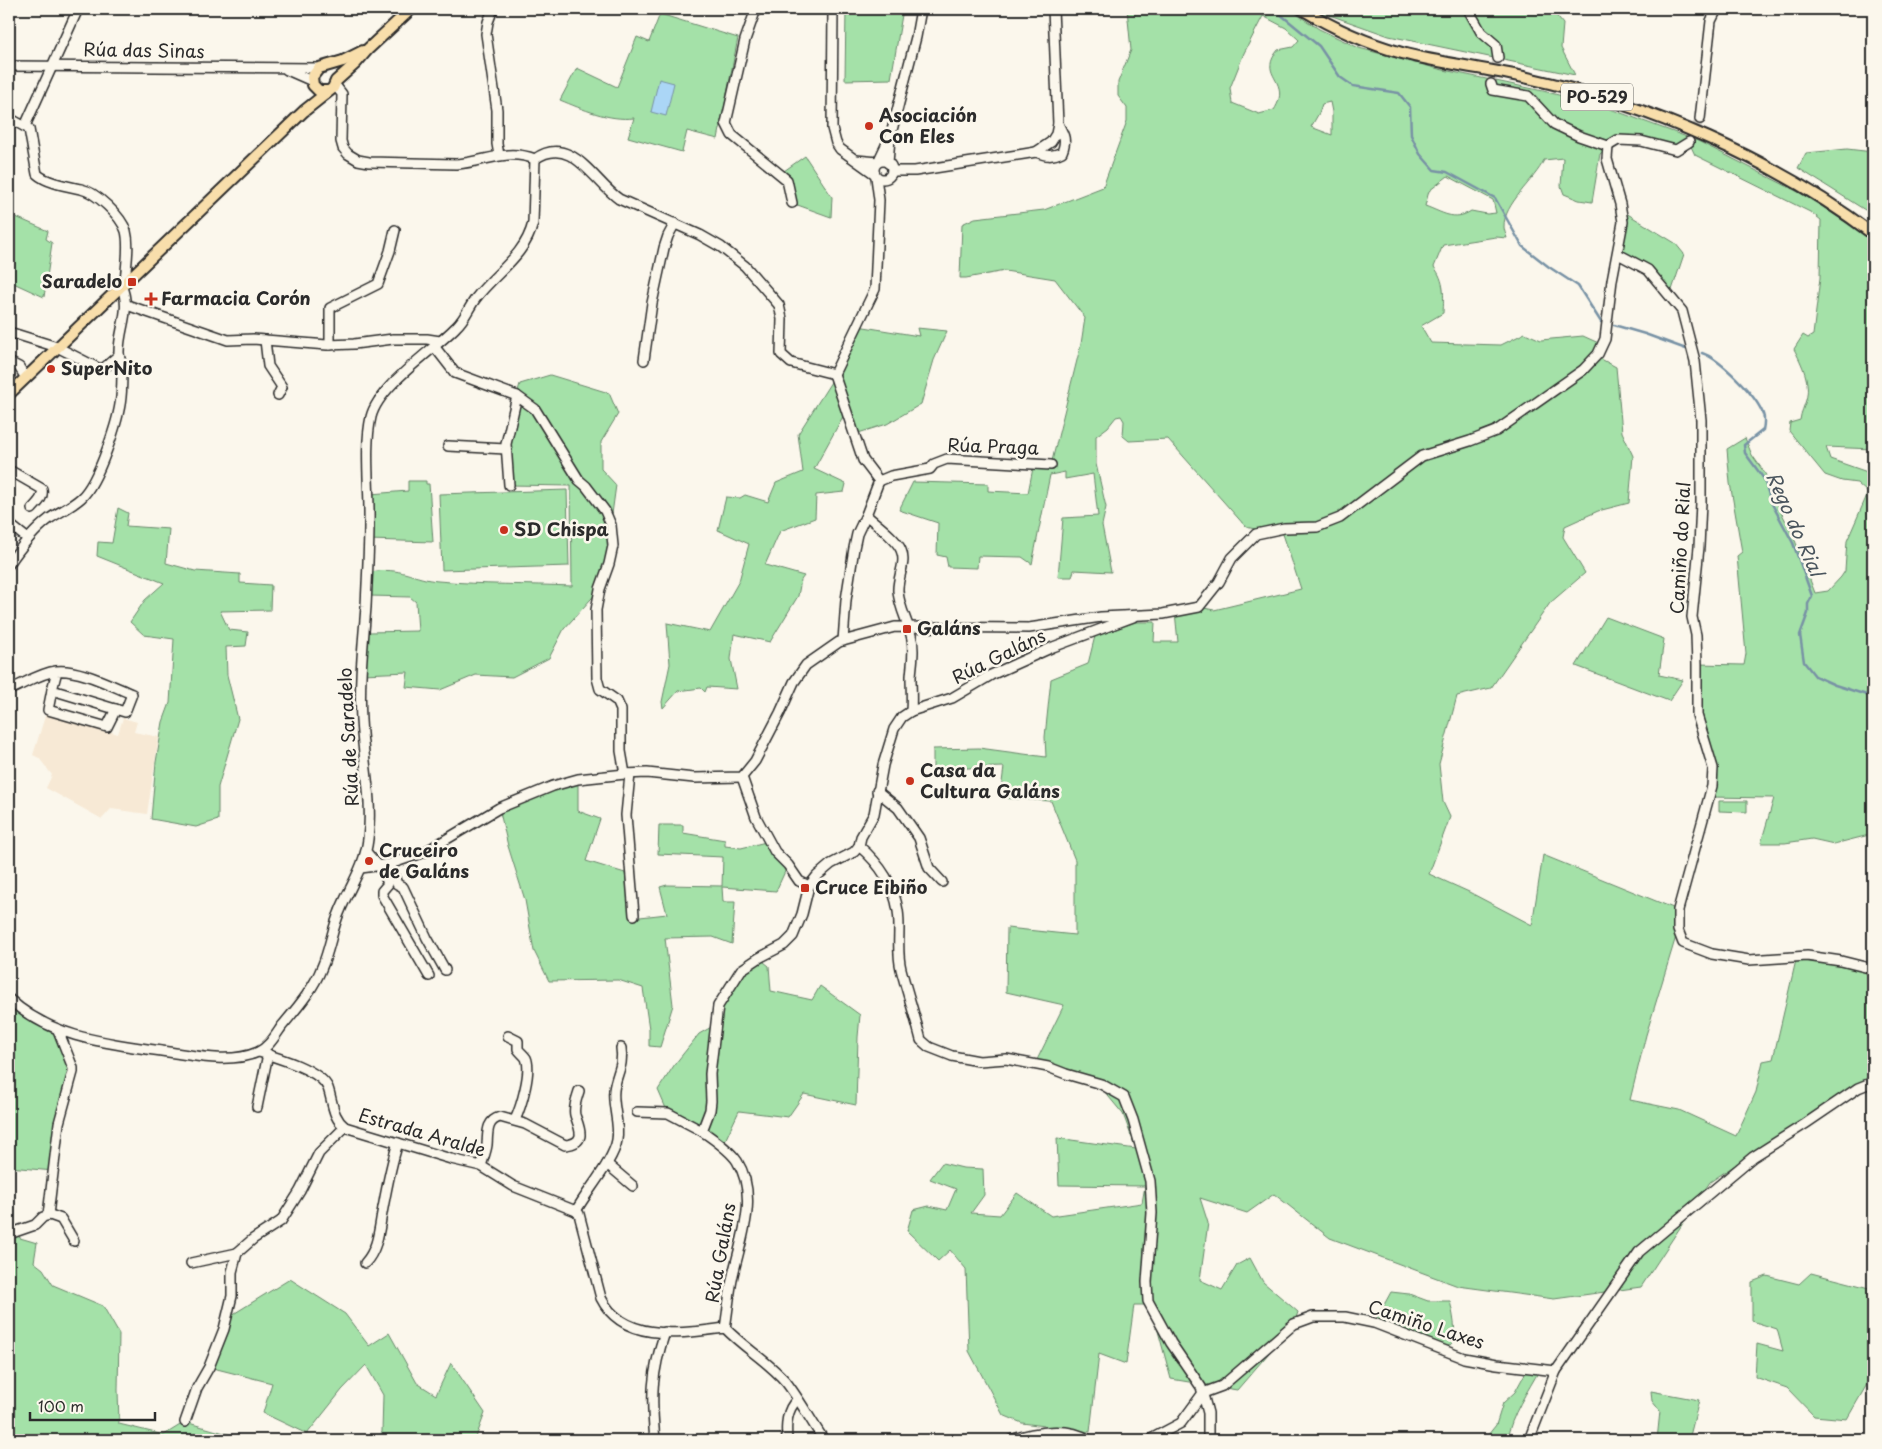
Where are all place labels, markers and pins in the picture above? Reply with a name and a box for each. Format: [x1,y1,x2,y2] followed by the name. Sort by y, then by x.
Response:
[879,101,977,149] place label: Asociación Con Eles
[863,120,875,132] marker: Asociación Con Eles
[42,267,122,294] place label: Saradelo
[126,276,138,288] marker: Saradelo
[161,284,311,311] place label: Farmacia Corón
[145,293,157,305] marker: Farmacia Corón
[61,354,153,381] place label: SuperNito
[45,363,57,375] marker: SuperNito
[514,515,610,542] place label: SD Chispa
[498,524,510,536] marker: SD Chispa
[917,614,981,641] place label: Galáns
[901,623,913,635] marker: Galáns
[920,756,1060,804] place label: Casa da Cultura Galáns
[904,775,916,787] marker: Casa da Cultura Galáns
[379,836,470,884] place label: Cruceiro de Galáns
[363,855,375,867] marker: Cruceiro de Galáns
[815,873,928,900] place label: Cruce Eibiño
[799,882,811,894] marker: Cruce Eibiño

